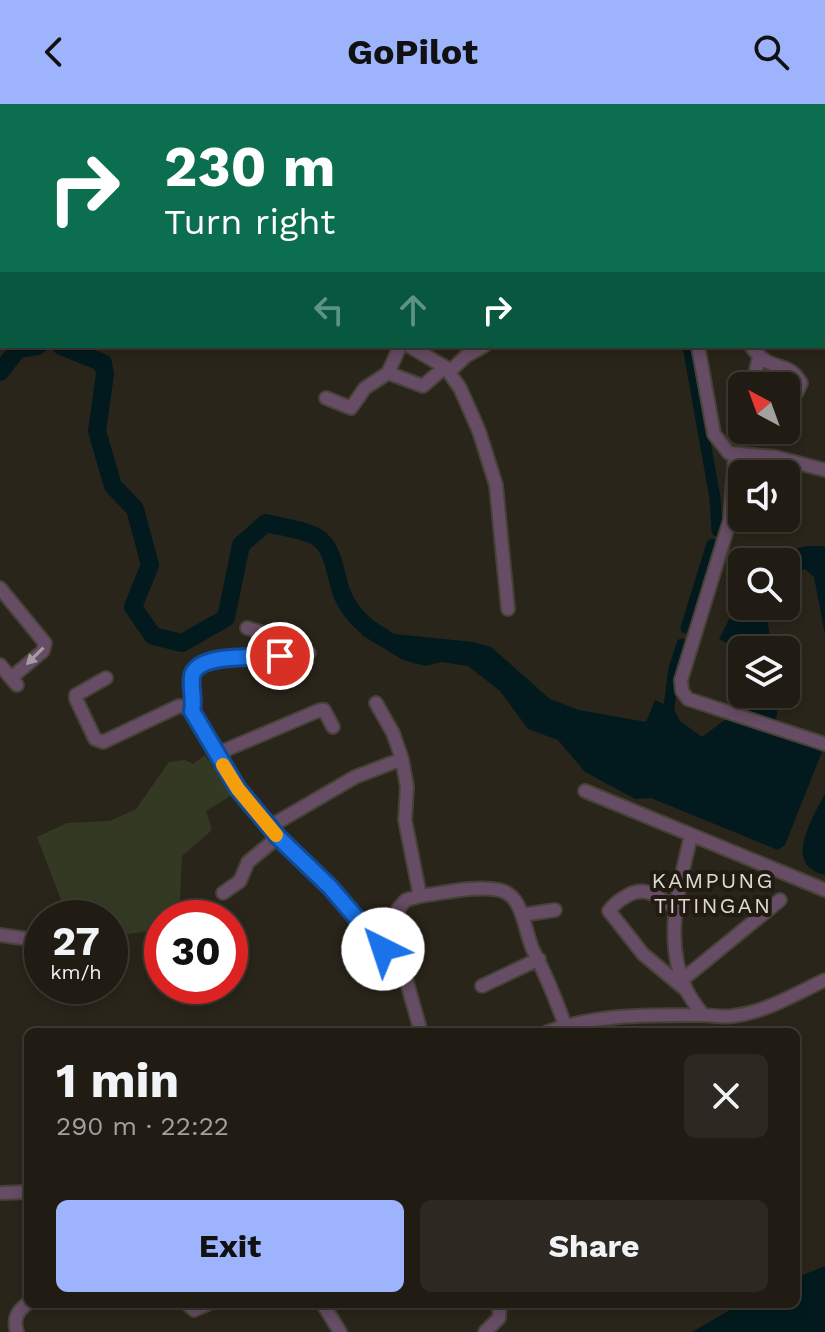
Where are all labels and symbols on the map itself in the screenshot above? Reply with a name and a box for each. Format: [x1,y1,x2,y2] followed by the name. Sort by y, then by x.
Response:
[728,372,800,444] north arrow
[246,622,314,690] pin
[26,646,45,665] one-way arrow
[652,868,774,918] district label: KAMPUNG TITINGAN
[144,900,248,1004] speed limit sign: 30
[341,907,425,991] position arrow

